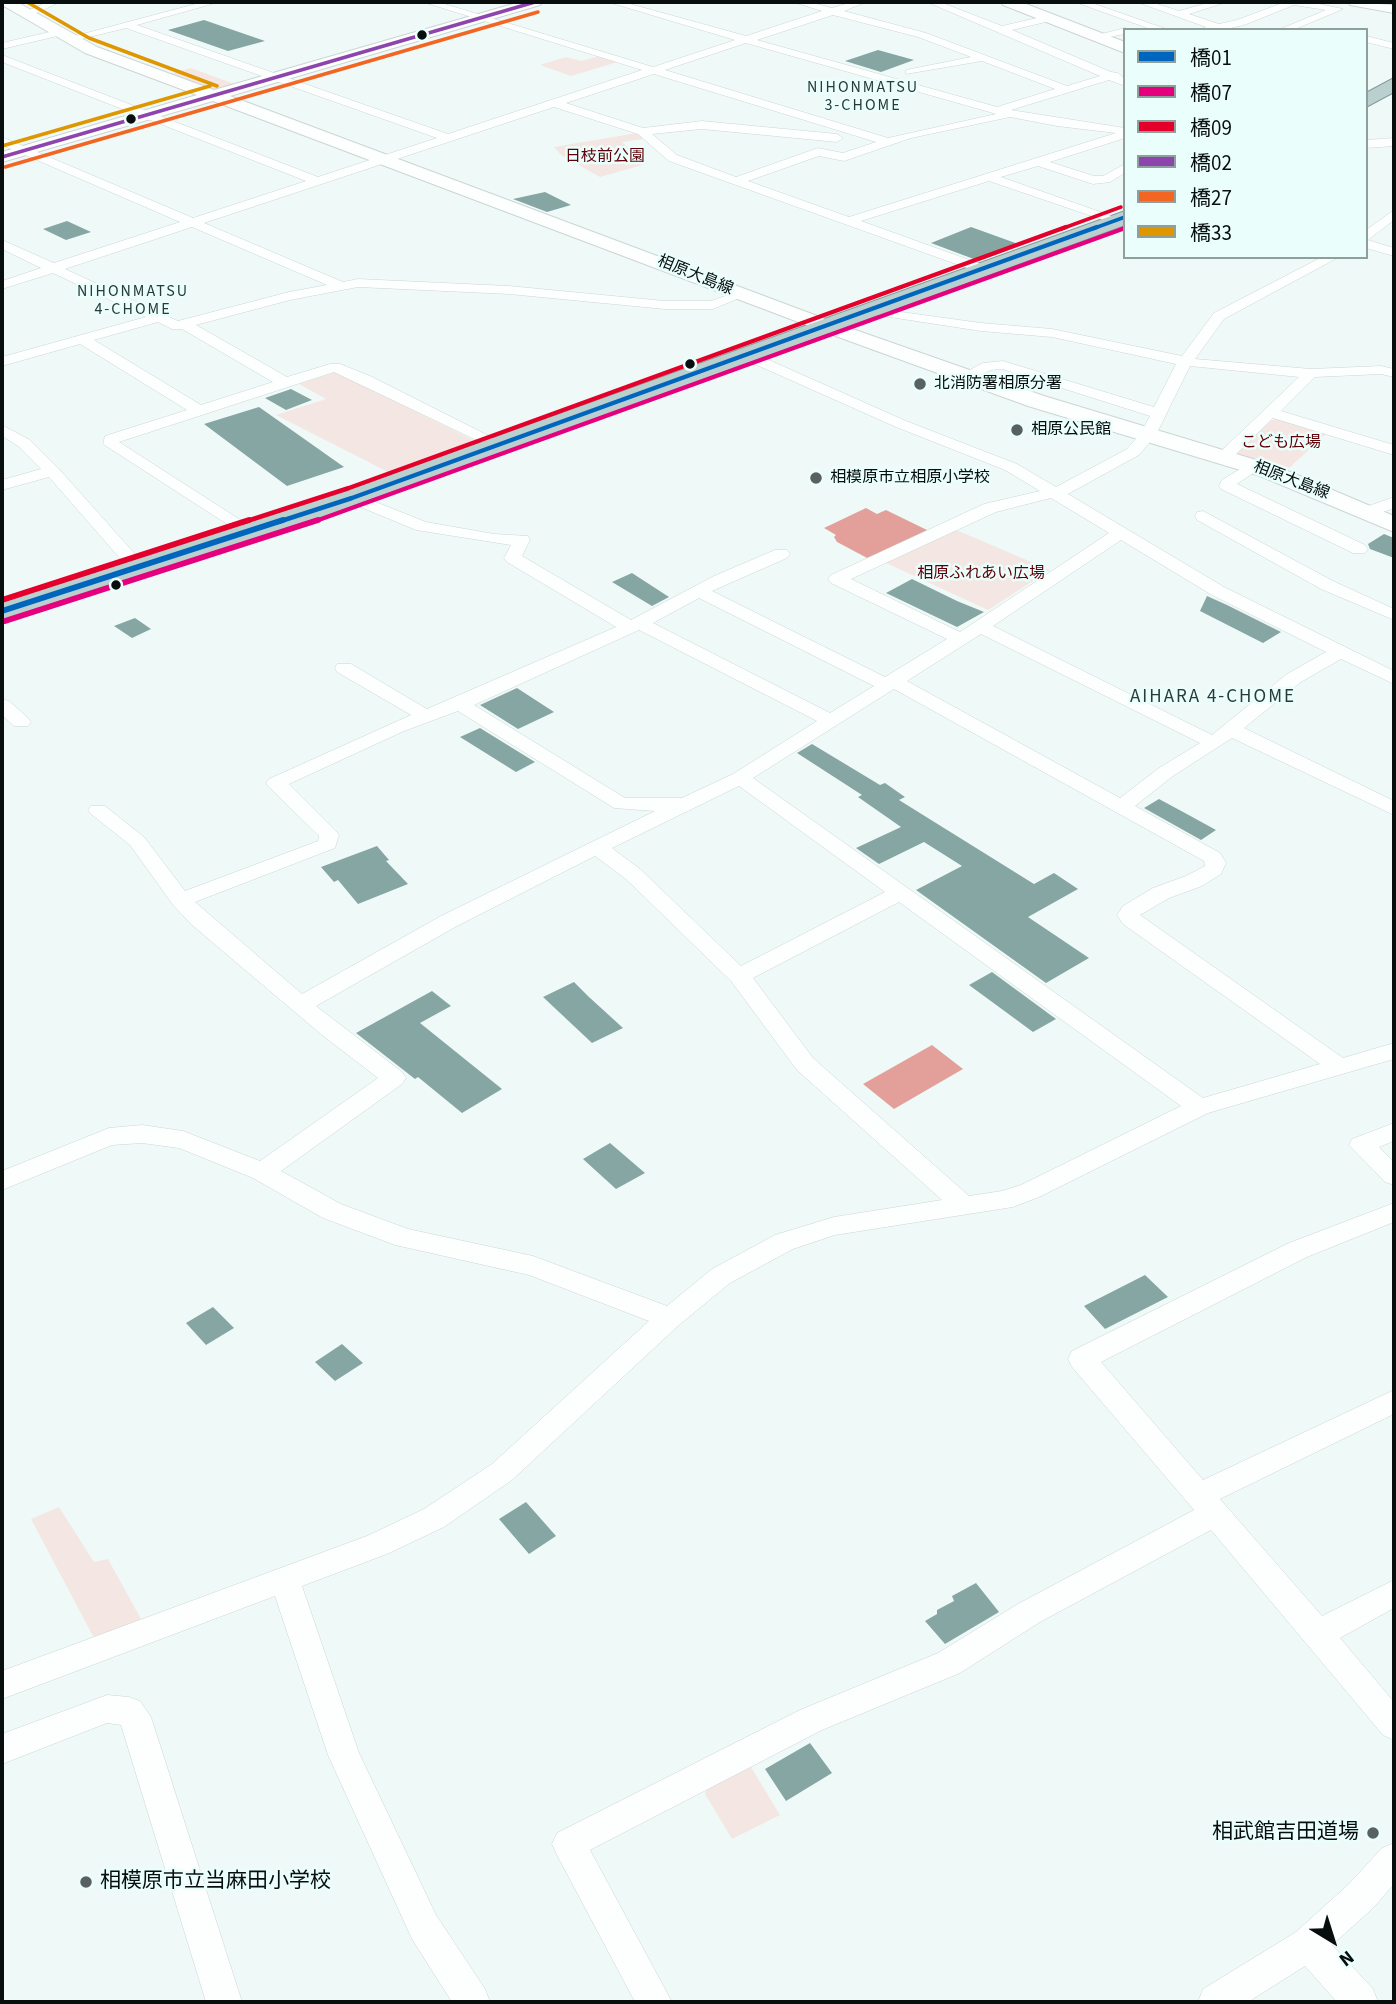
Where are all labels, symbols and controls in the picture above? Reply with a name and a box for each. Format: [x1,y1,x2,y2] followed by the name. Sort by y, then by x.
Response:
[415,28,429,42] unlabelled marker
[1123,28,1368,259] legend
[1190,43,1232,73] text: 橋01
[808,78,918,116] district label: NIHONMATSU 3-CHOME
[1190,78,1232,108] text: 橋07
[124,112,138,126] unlabelled marker
[1190,113,1232,143] text: 橋09
[565,147,645,167] park label: 日枝前公園
[1190,148,1232,178] text: 橋02
[1190,183,1232,213] text: 橋27
[1190,218,1232,248] text: 橋33
[654,252,736,300] street label: 相原大島線
[78,282,188,320] district label: NIHONMATSU 4-CHOME
[683,357,697,371] unlabelled marker
[934,374,1062,394] place label: 北消防署相原分署
[912,376,928,392] marker: 北消防署相原分署
[1031,420,1111,440] place label: 相原公民館
[1009,422,1025,438] marker: 相原公民館
[1241,433,1321,453] park label: こども広場
[1250,458,1332,504] street label: 相原大島線
[830,468,990,488] place label: 相模原市立相原小学校
[808,470,824,486] marker: 相模原市立相原小学校
[917,564,1045,584] park label: 相原ふれあい広場
[109,578,123,592] unlabelled marker
[1132,687,1294,709] district label: AIHARA 4-CHOME
[1212,1820,1359,1846] place label: 相武館吉田道場
[1365,1825,1381,1841] marker: 相武館吉田道場
[100,1869,331,1895] place label: 相模原市立当麻田小学校
[78,1874,94,1890] marker: 相模原市立当麻田小学校
[1298,1906,1368,1976] north arrow
[1333,1943,1360,1972] text: N

